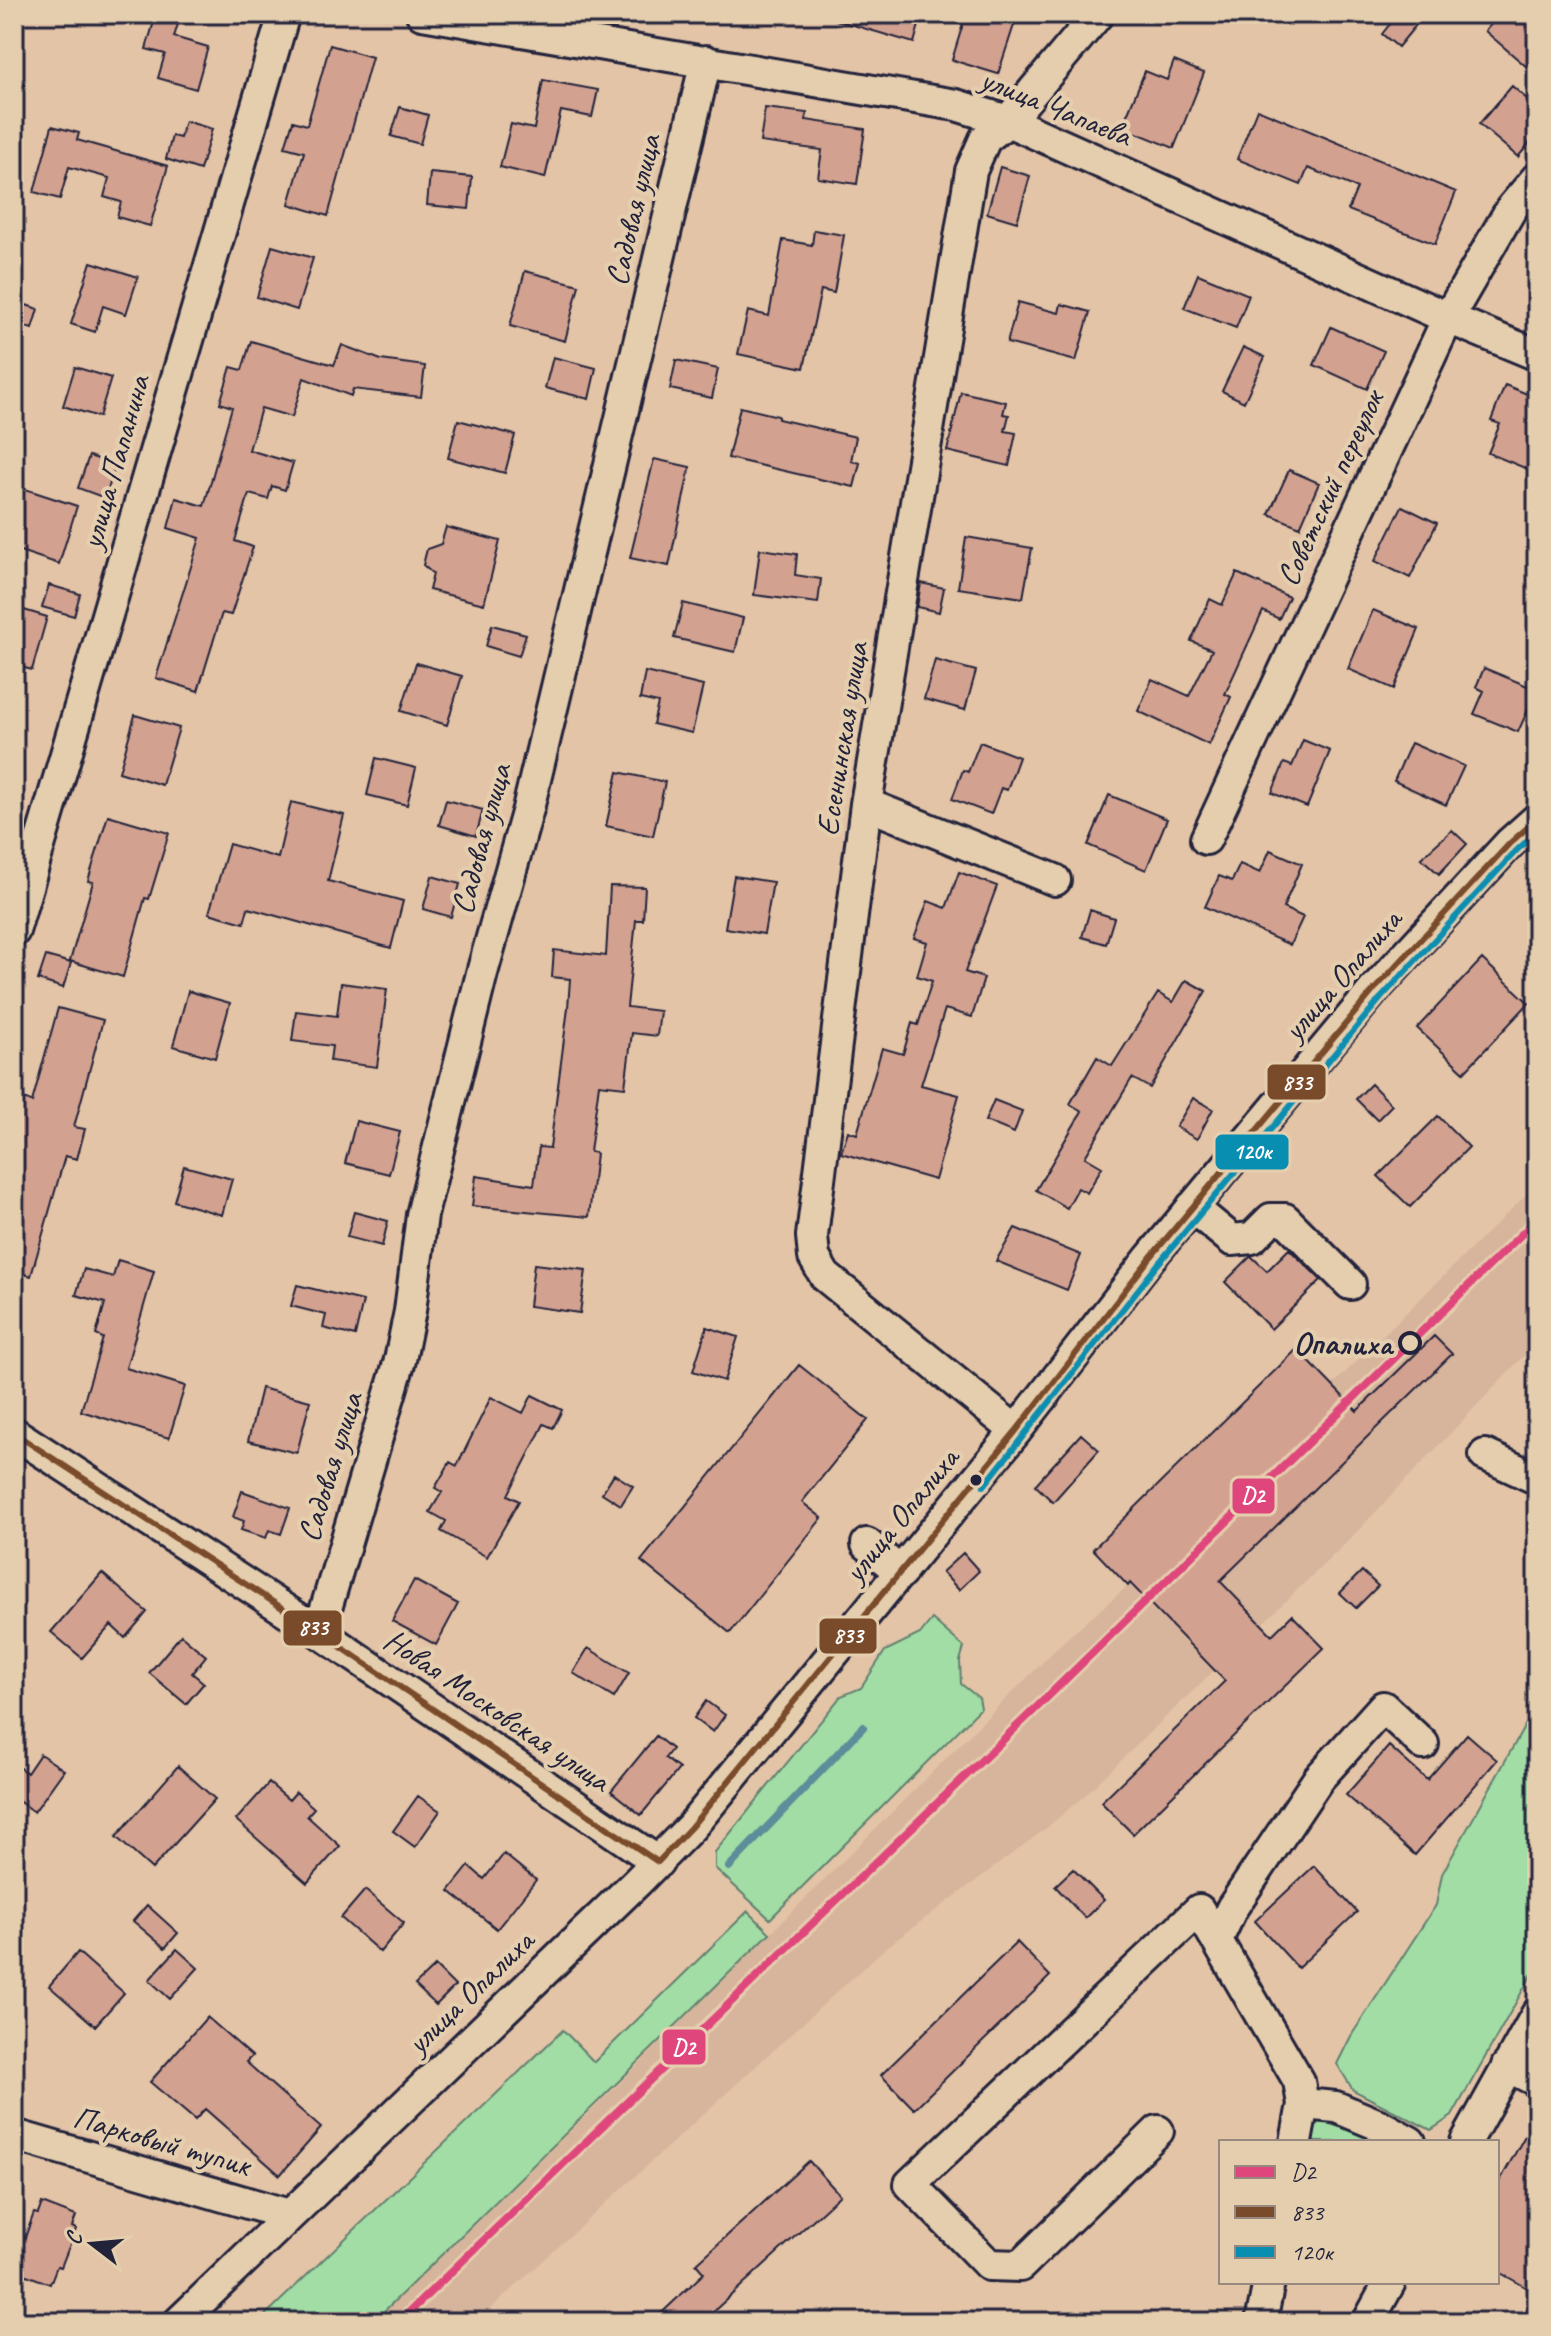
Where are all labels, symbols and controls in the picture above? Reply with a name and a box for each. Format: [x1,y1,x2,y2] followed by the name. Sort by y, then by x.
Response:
[973,58,1139,157] street label: улица Чапаева
[596,129,671,289] street label: Садовая улица
[70,369,160,555] street label: улица Папанина
[1267,381,1394,592] street label: Советский переулок
[807,638,878,838] street label: Есенинская улица
[441,758,521,918] street label: Садовая улица
[1272,898,1412,1051] street label: улица Опалиха
[1266,1063,1327,1101] line badge: 833
[1282,1069,1314,1097] text: 833
[1214,1133,1290,1171] line badge: 120к
[1233,1138,1273,1166] text: 120к
[1294,1323,1395,1364] place label: Опалиха
[1399,1332,1421,1354] marker: Опалиха
[288,1386,373,1546] street label: Садовая улица
[833,1437,970,1592] street label: улица Опалиха
[968,1472,984,1488] unlabelled marker
[1231,1477,1276,1515] line badge: D2
[1242,1482,1267,1510] text: D2
[282,1609,343,1647] line badge: 833
[298,1614,330,1642] text: 833
[818,1617,878,1655] line badge: 833
[376,1619,620,1802] street label: Новая Московская улица
[833,1622,865,1650] text: 833
[396,1919,544,2064] street label: улица Опалиха
[661,2028,707,2066] line badge: D2
[673,2034,698,2062] text: D2
[69,2096,258,2186] street label: Парковый тупик
[1219,2140,1499,2284] legend
[1291,2157,1318,2187] text: D2
[1291,2197,1326,2227] text: 833
[52,2204,132,2284] north arrow
[59,2227,90,2248] text: С
[1291,2237,1334,2267] text: 120к

